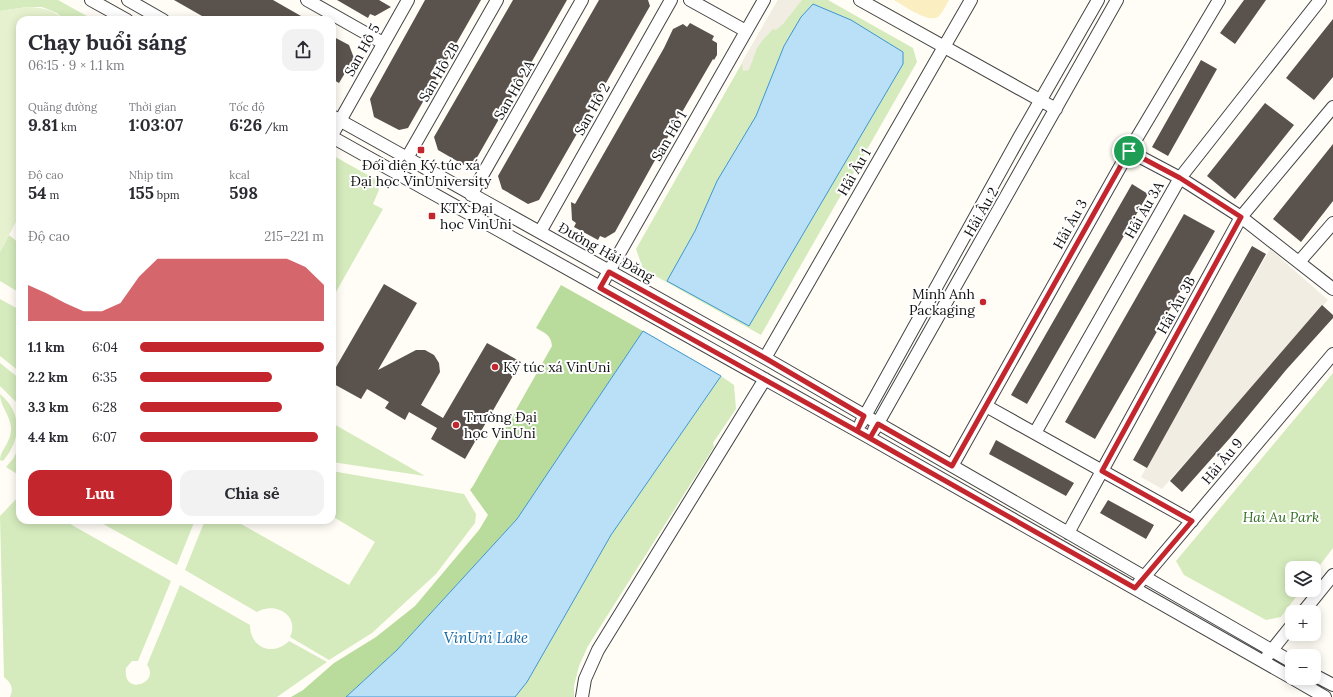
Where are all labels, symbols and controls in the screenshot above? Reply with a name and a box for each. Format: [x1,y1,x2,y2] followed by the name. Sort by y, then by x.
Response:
[340,21,384,79] street label: San Hô 5
[28,28,186,56] text: Chạy buổi sáng
[282,29,324,71] button: share
[415,39,463,105] street label: San Hô 2B
[28,57,125,74] text: 06:15 · 9 × 1.1 km
[490,57,538,123] street label: San Hô 2A
[570,80,614,138] street label: San Hô 2
[28,100,97,114] text: Quãng đường
[129,100,177,114] text: Thời gian
[229,100,265,114] text: Tốc độ
[647,108,691,164] street label: San Hô 1
[28,114,58,136] text: 9.81
[129,114,183,136] text: 1:03:07
[229,114,262,136] text: 6:26
[58,120,77,134] text: km
[262,120,288,134] text: /km
[1112,134,1146,168] pin
[1118,140,1140,162] icon: arrive
[416,145,426,155] marker: Đối diện Ký túc xá Đại học VinUniversity
[833,145,875,199] street label: Hải Âu 1
[350,156,492,190] place label: Đối diện Ký túc xá Đại học VinUniversity
[28,168,63,182] text: Độ cao
[129,168,173,182] text: Nhịp tim
[229,168,250,182] text: kcal
[1120,178,1168,242] street label: Hải Âu 3A
[28,182,47,204] text: 54
[129,182,154,204] text: 155
[229,182,258,204] text: 598
[960,184,1002,240] street label: Hải Âu 2
[47,188,59,202] text: m
[154,188,180,202] text: bpm
[1049,196,1091,252] street label: Hải Âu 3
[440,199,512,233] place label: KTX Đại học VinUni
[427,211,437,221] marker: KTX Đại học VinUni
[555,218,657,286] street label: Đường Hải Đăng
[28,228,70,245] text: Độ cao
[264,228,324,245] text: 215–221 m
[1153,273,1199,337] street label: Hải Âu 3B
[909,285,975,319] place label: Minh Anh Packaging
[978,297,988,307] marker: Minh Anh Packaging
[28,339,65,356] text: 1.1 km
[92,339,118,356] text: 6:04
[503,358,610,376] place label: Ký túc xá VinUni
[490,362,500,372] marker: Ký túc xá VinUni
[28,369,68,386] text: 2.2 km
[92,369,117,386] text: 6:35
[28,399,69,416] text: 3.3 km
[92,399,117,416] text: 6:28
[464,408,537,442] place label: Trường Đại học VinUni
[451,420,461,430] marker: Trường Đại học VinUni
[28,429,68,446] text: 4.4 km
[92,429,117,446] text: 6:07
[1198,434,1246,488] street label: Hải Âu 9
[28,470,172,516] button: Lưu
[180,470,324,516] button: Chia sẻ
[1243,508,1319,526] park label: Hai Au Park
[1285,561,1321,685] map controls
[1285,561,1321,597] button: layers
[1285,605,1321,641] button: +
[444,628,528,647] water label: VinUni Lake
[1285,649,1321,685] button: −

